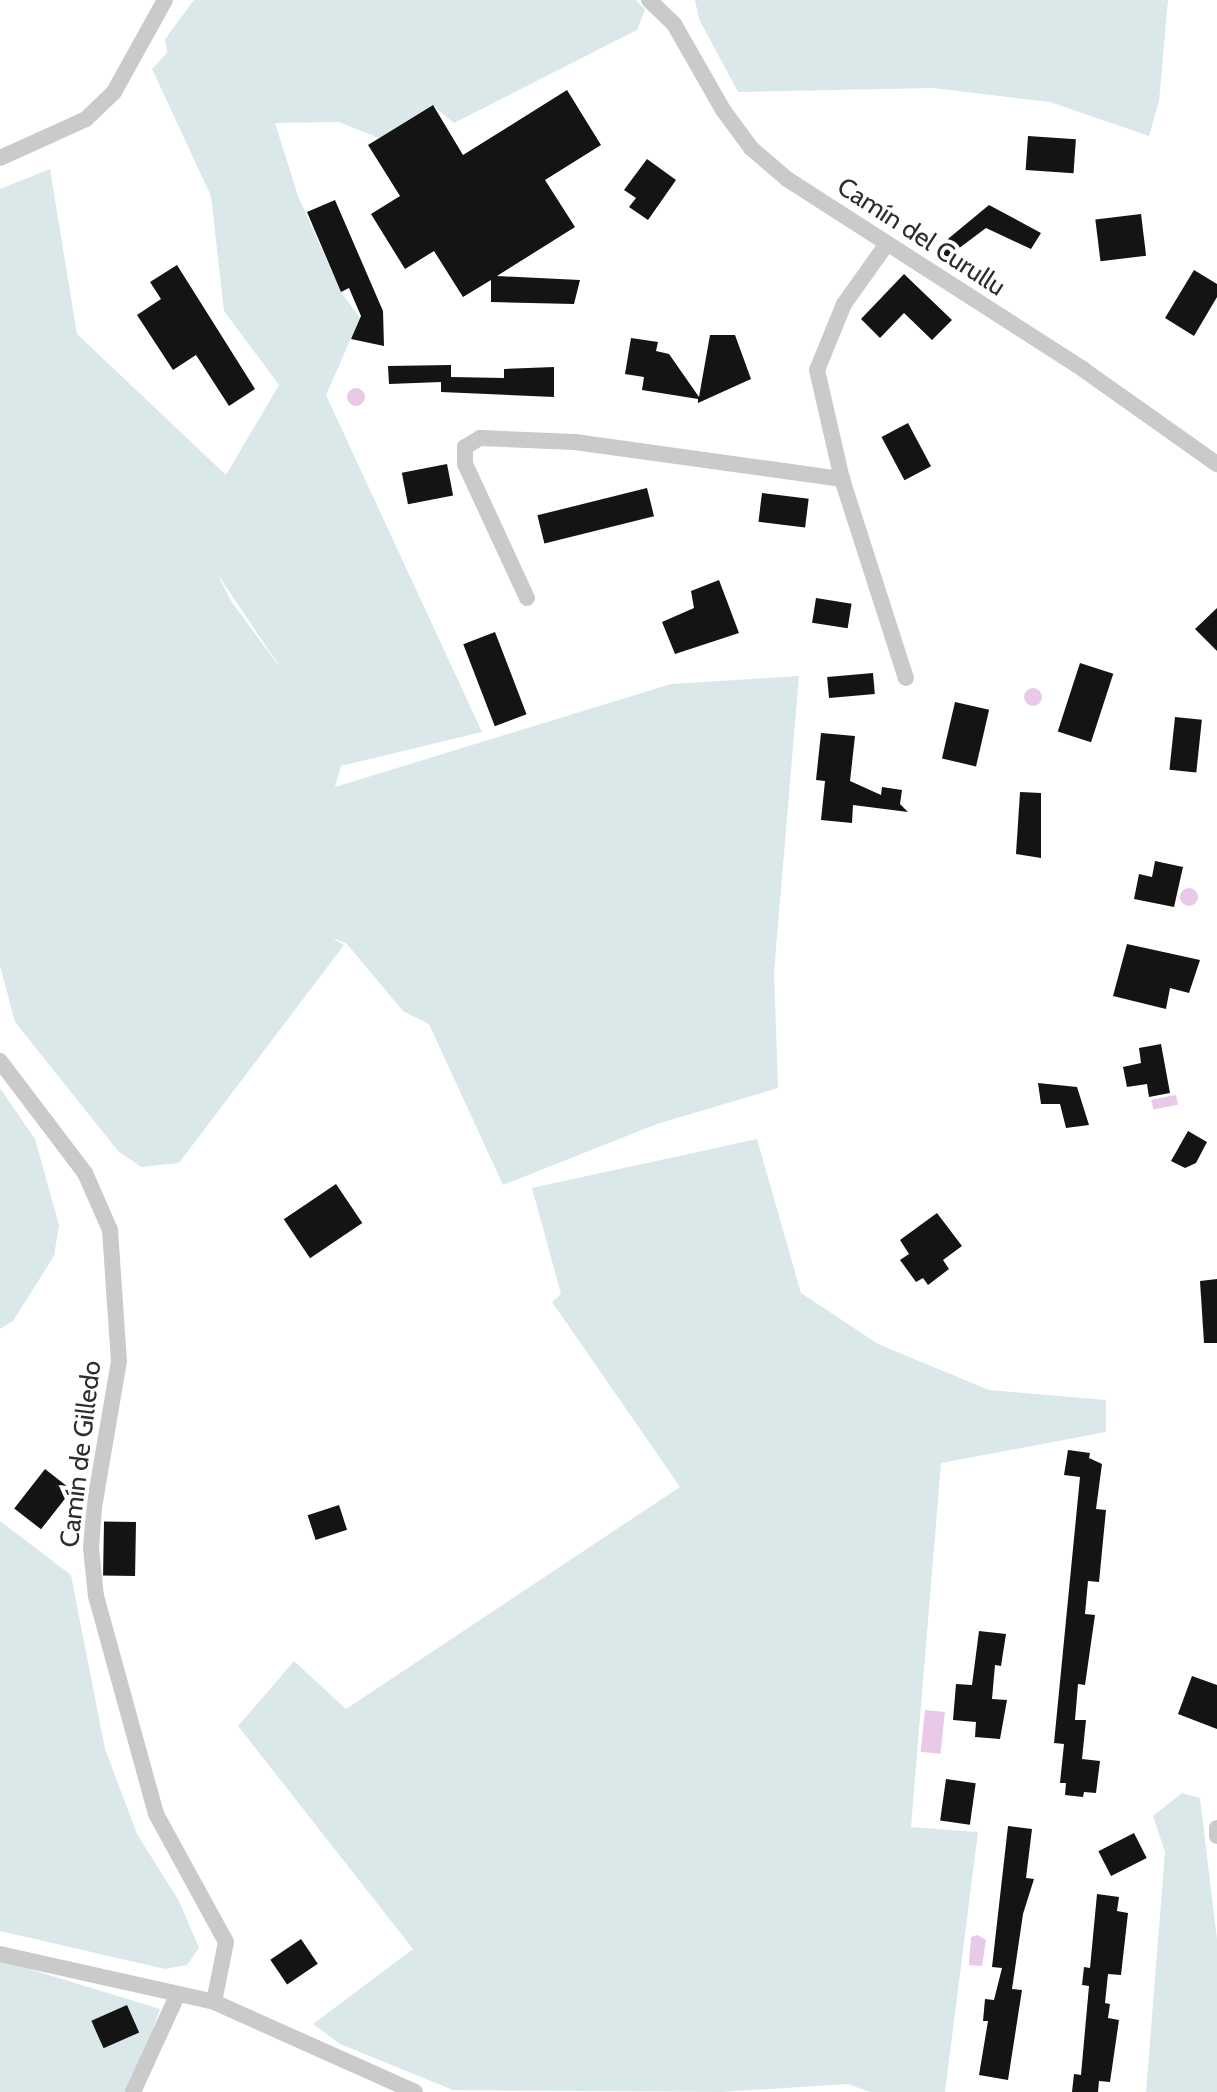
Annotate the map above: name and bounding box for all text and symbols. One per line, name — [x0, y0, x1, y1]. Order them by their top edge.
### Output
street label: Camín del Curullu — [831, 171, 1011, 303]
street label: Camín de Gilledo — [54, 1359, 108, 1549]

